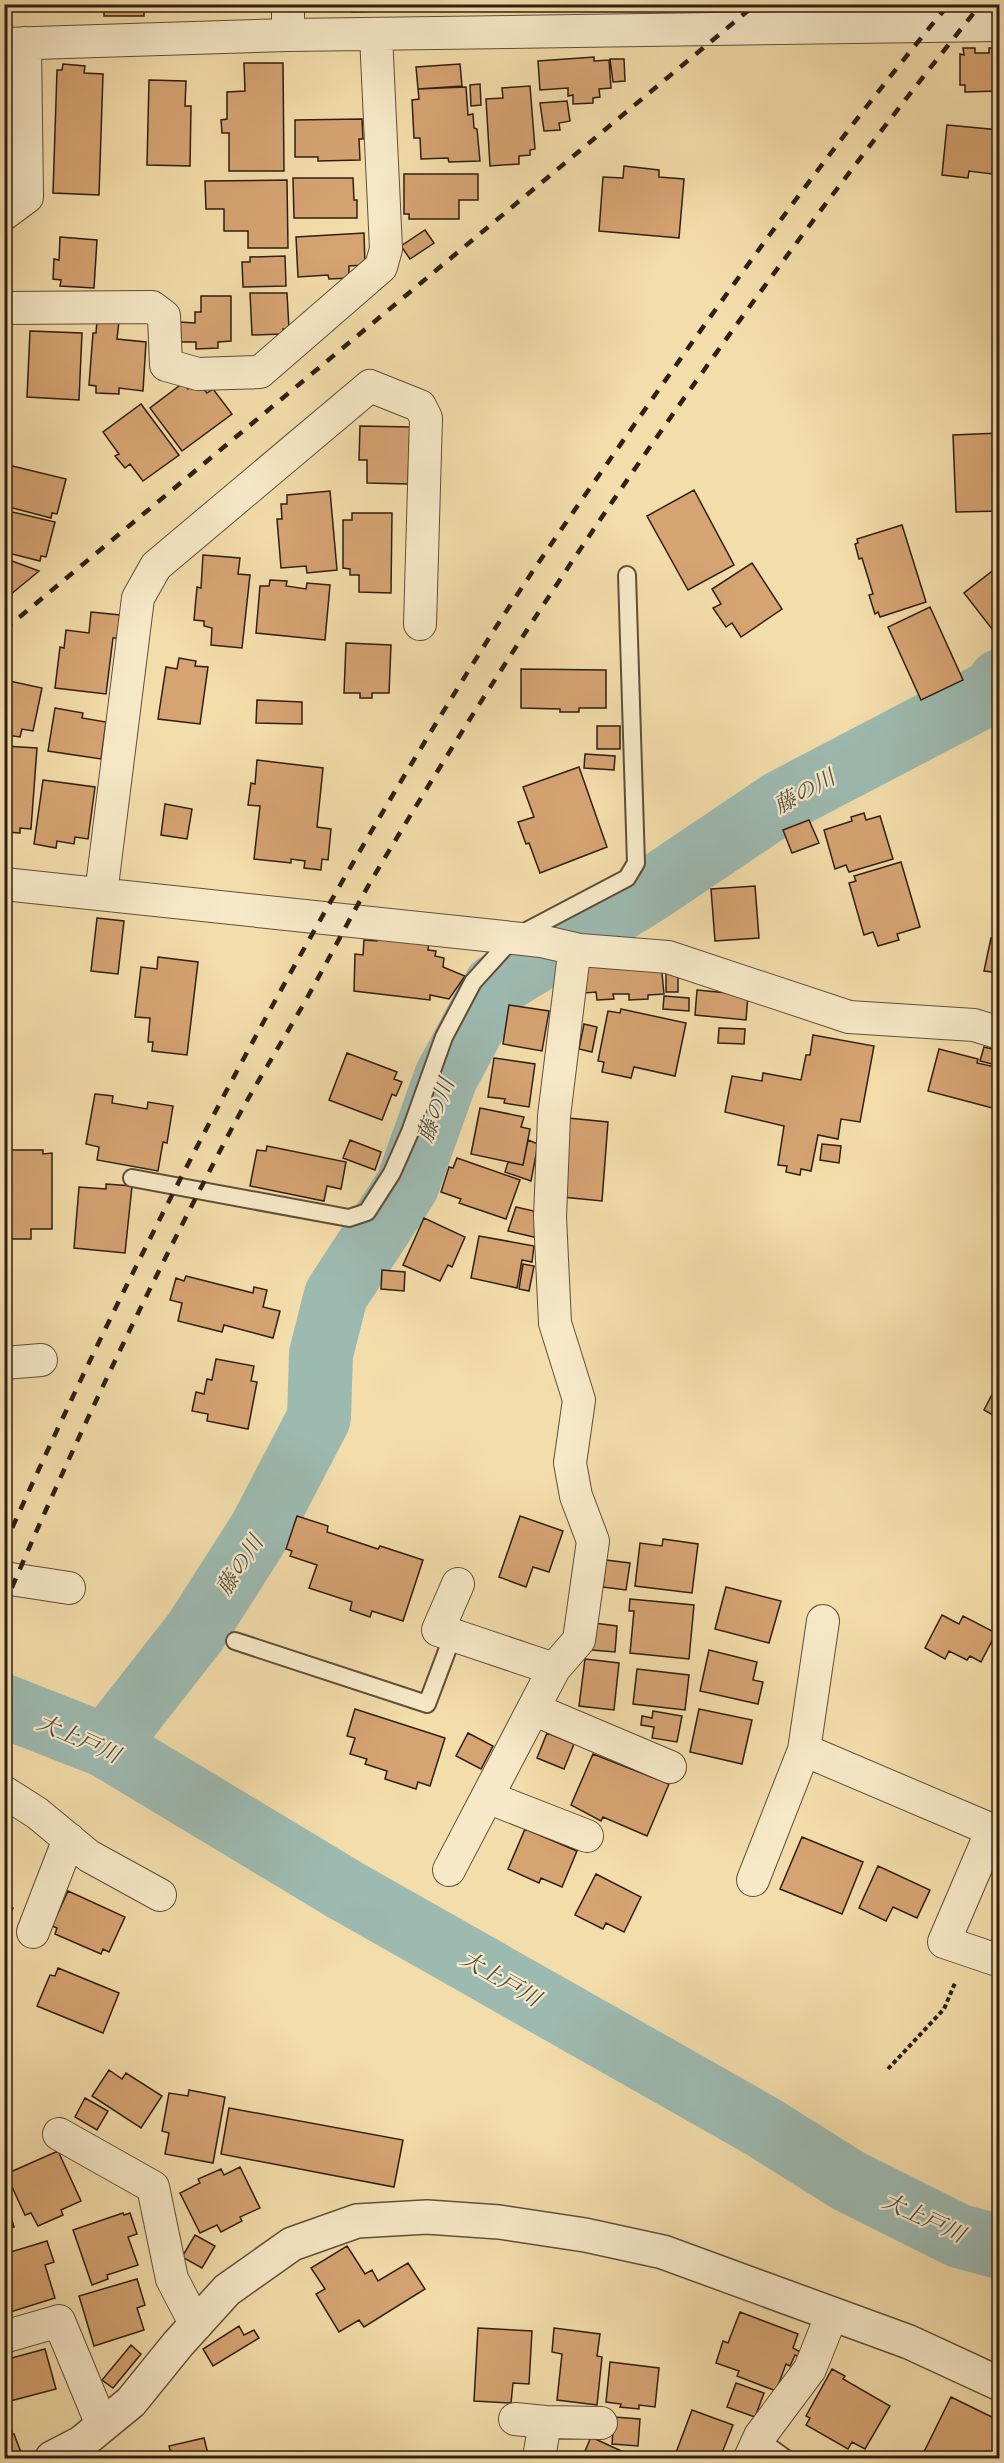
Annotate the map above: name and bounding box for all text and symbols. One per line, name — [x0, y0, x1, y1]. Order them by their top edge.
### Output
water label: 藤の川 — [767, 760, 842, 821]
water label: 藤の川 — [408, 1072, 462, 1147]
water label: 藤の川 — [208, 1527, 271, 1601]
water label: 大上戸川 — [32, 1705, 128, 1771]
water label: 大上戸川 — [455, 1942, 549, 2015]
water label: 大上戸川 — [877, 2184, 972, 2251]

